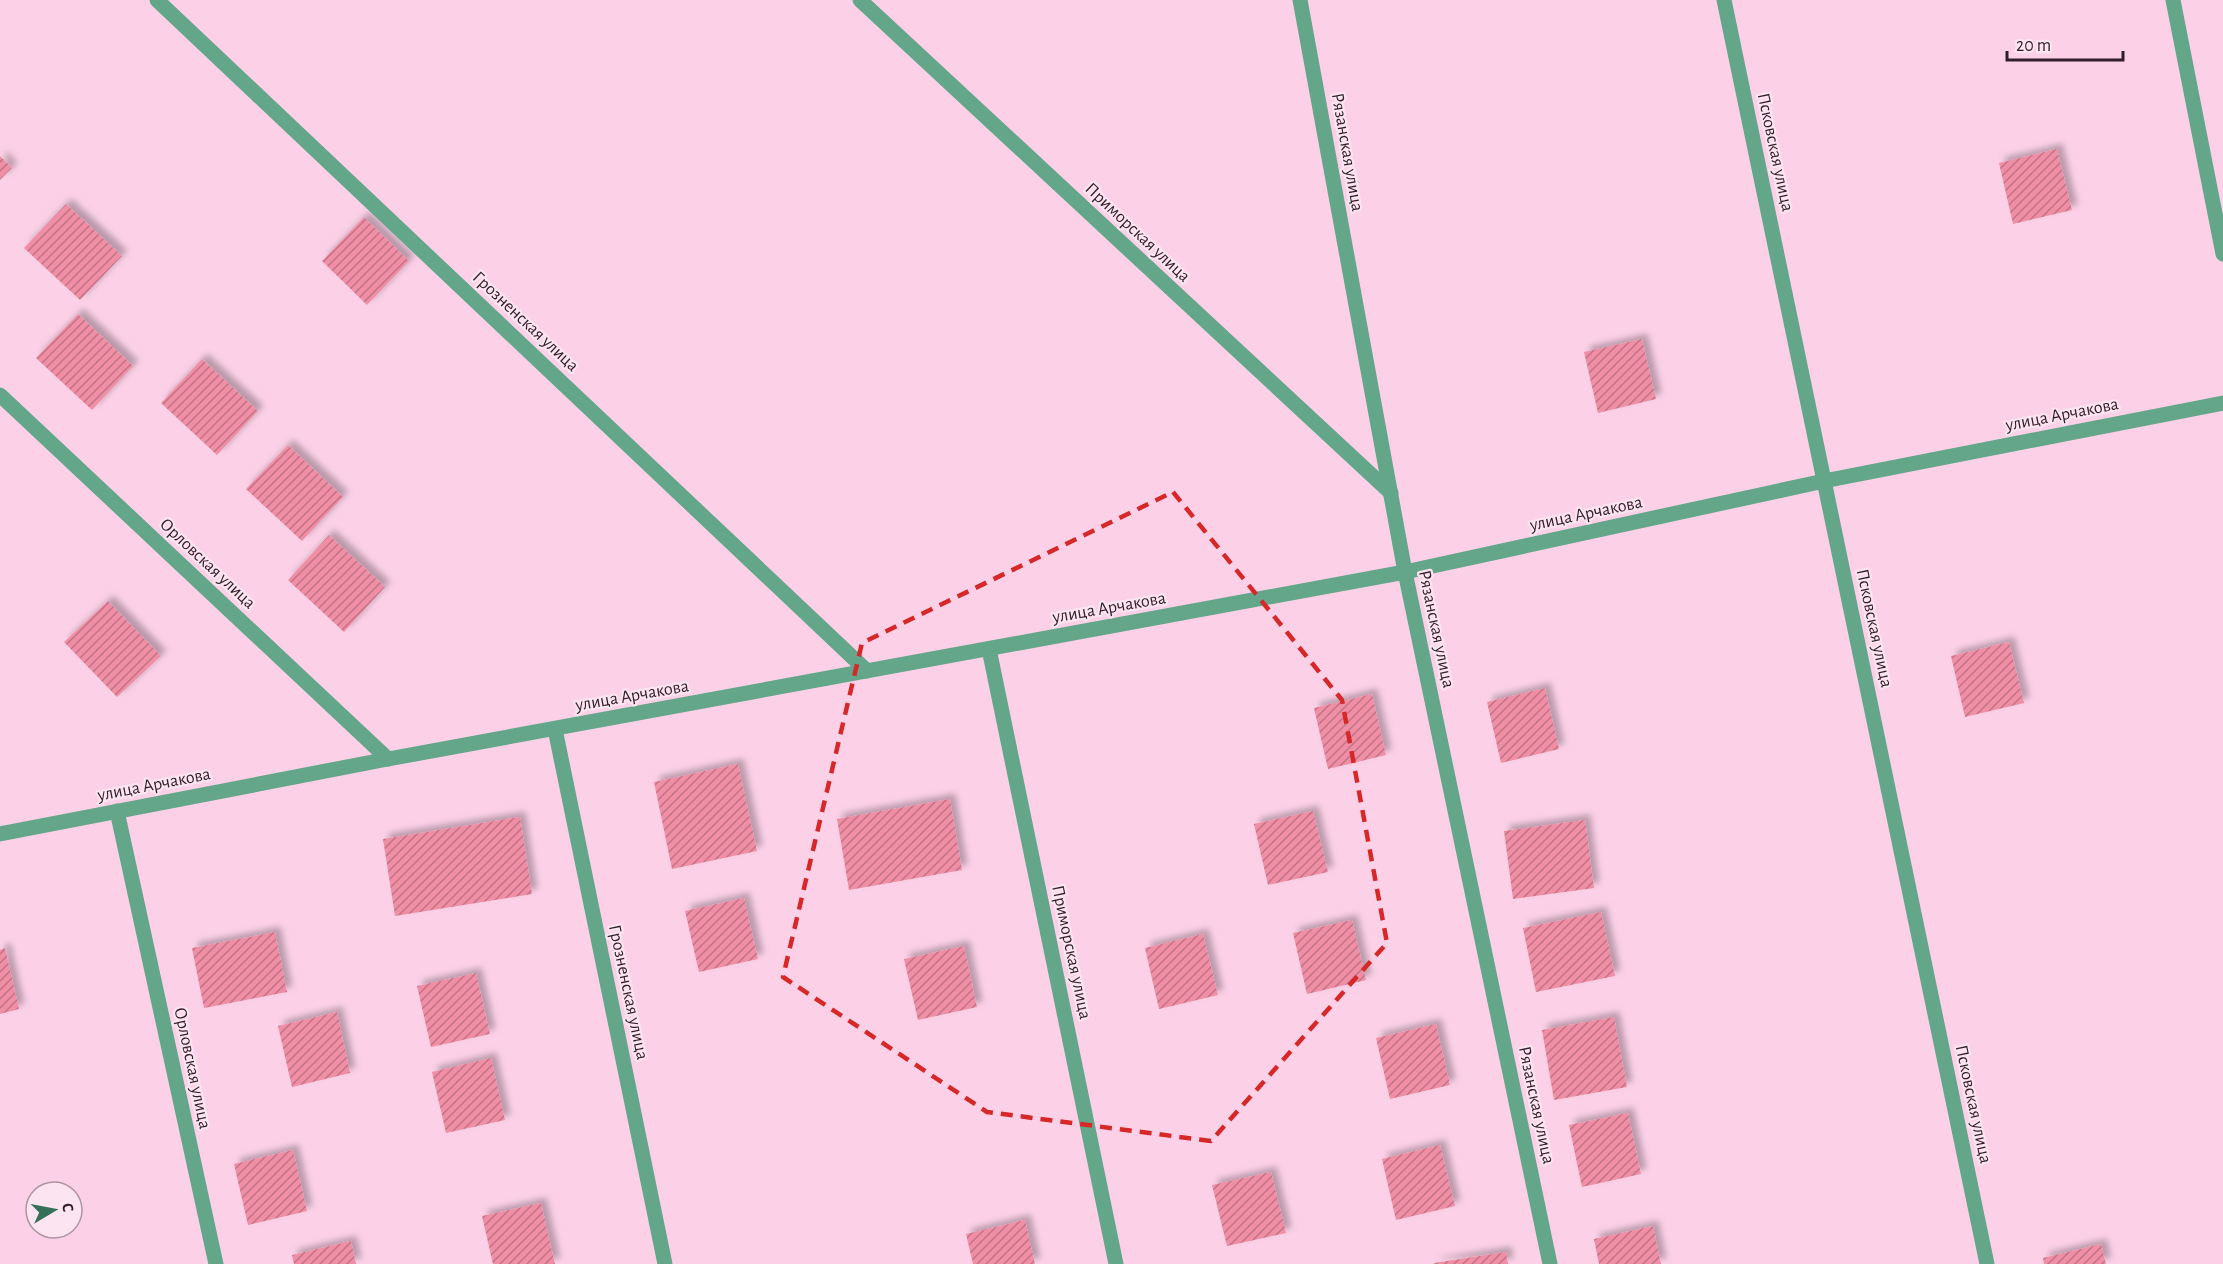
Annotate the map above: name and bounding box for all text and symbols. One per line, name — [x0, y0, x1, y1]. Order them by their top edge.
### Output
scale bar — [2007, 24, 2122, 62]
text: 20 m — [2016, 37, 2051, 55]
street label: Псковская улица — [1754, 91, 1796, 213]
street label: Рязанская улица — [1328, 92, 1366, 213]
street label: Приморская улица — [1081, 180, 1193, 286]
street label: Грозненская улица — [469, 268, 582, 375]
street label: улица Арчакова — [2003, 395, 2120, 435]
street label: улица Арчакова — [1527, 493, 1644, 535]
street label: Орловская улица — [156, 515, 259, 612]
street label: Псковская улица — [1853, 567, 1895, 689]
street label: Рязанская улица — [1415, 569, 1457, 690]
street label: улица Арчакова — [1050, 589, 1167, 627]
street label: улица Арчакова — [573, 677, 690, 715]
street label: улица Арчакова — [95, 765, 212, 805]
street label: Приморская улица — [1048, 884, 1094, 1021]
street label: Грозненская улица — [605, 923, 651, 1061]
street label: Орловская улица — [170, 1006, 214, 1131]
street label: Псковская улица — [1952, 1043, 1994, 1165]
street label: Рязанская улица — [1515, 1045, 1557, 1166]
north arrow — [24, 1180, 84, 1240]
text: С — [59, 1202, 76, 1213]

